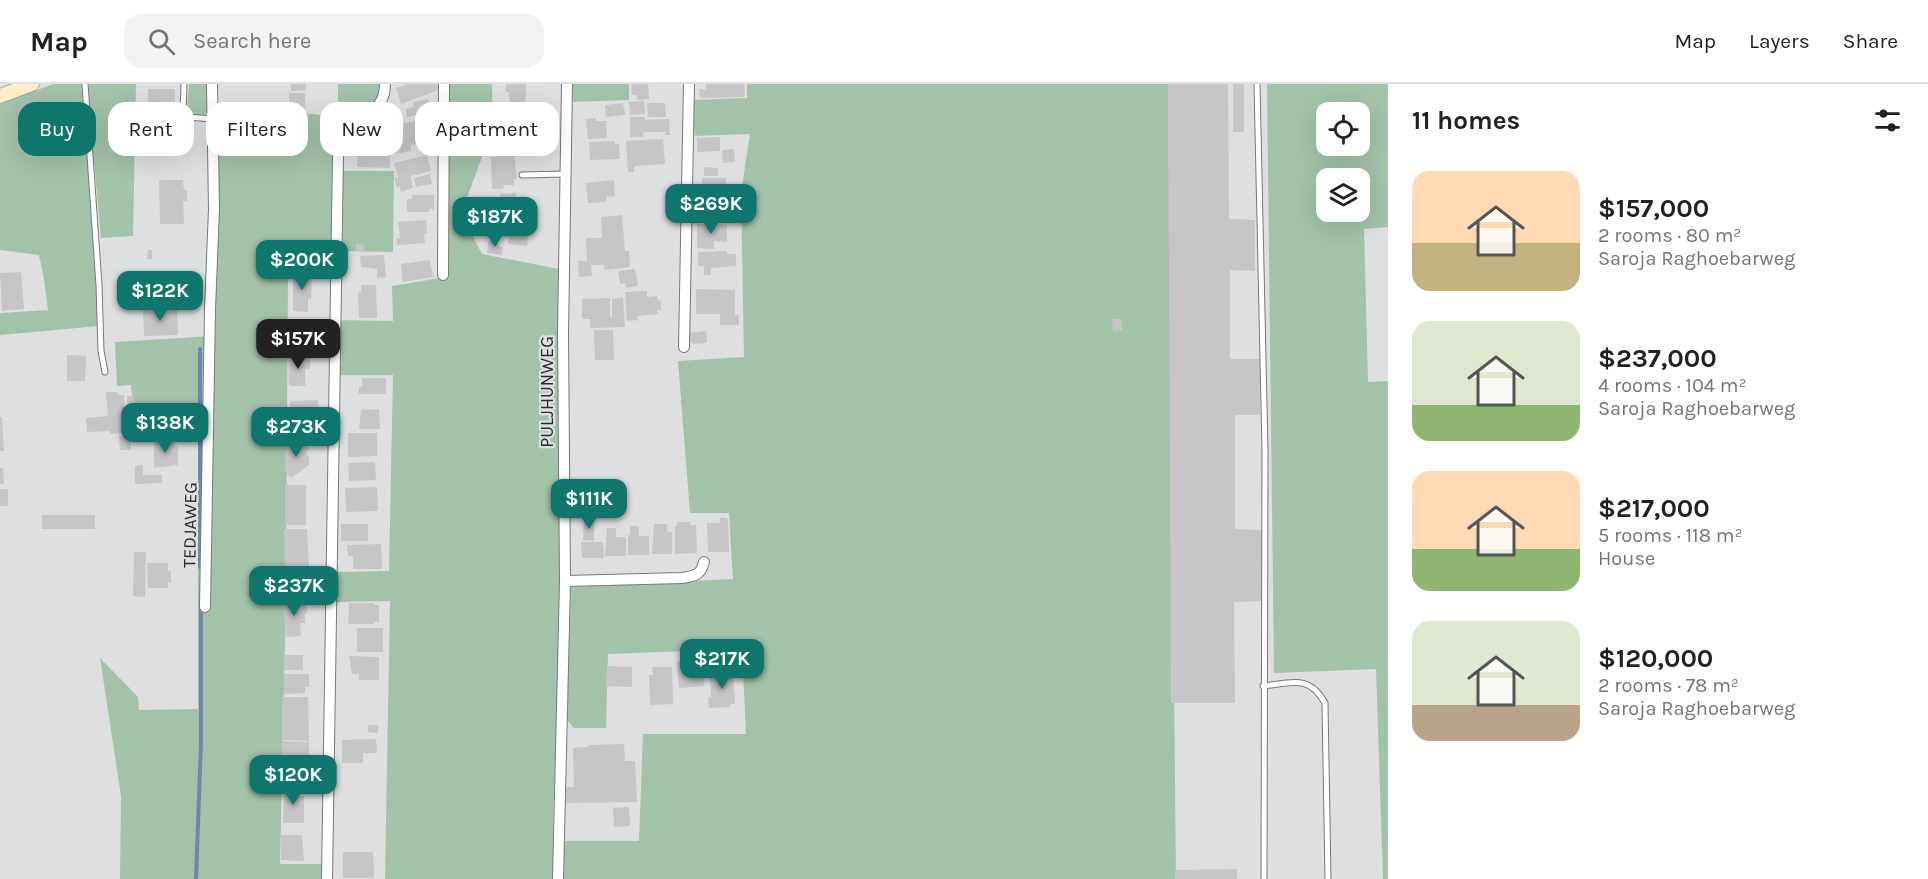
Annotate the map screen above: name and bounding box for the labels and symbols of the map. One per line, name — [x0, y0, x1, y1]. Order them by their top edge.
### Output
pin: $269K — [669, 184, 753, 235]
pin: $187K — [453, 197, 537, 248]
pin: $200K — [260, 240, 344, 291]
pin: $122K — [118, 271, 202, 322]
pin: $157K — [256, 319, 340, 370]
street label: PULJHUNWEG — [536, 336, 558, 448]
pin: $138K — [123, 403, 207, 454]
pin: $273K — [254, 407, 338, 458]
pin: $111K — [547, 479, 631, 530]
street label: TEDJAWEG — [178, 482, 202, 568]
pin: $237K — [252, 566, 336, 617]
pin: $217K — [680, 639, 764, 690]
pin: $120K — [251, 755, 335, 806]

